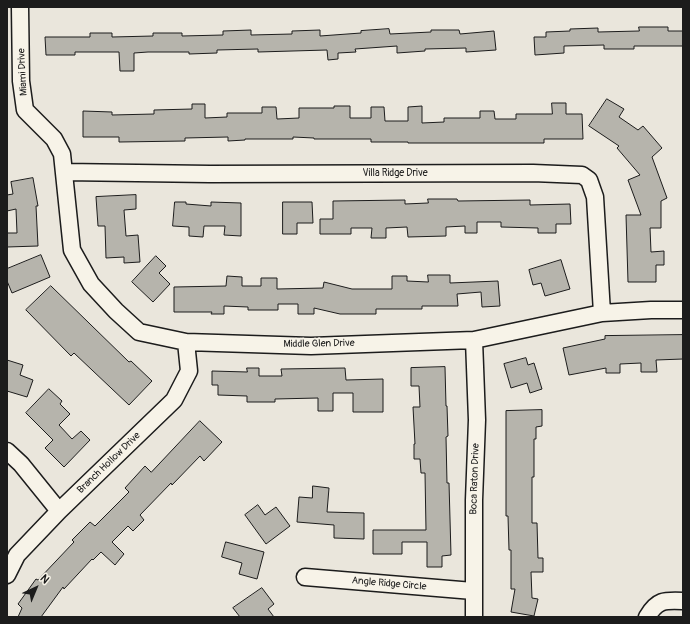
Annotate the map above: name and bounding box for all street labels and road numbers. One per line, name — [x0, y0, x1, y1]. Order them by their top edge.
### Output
street label: Miami Drive — [16, 48, 30, 96]
street label: Villa Ridge Drive — [362, 167, 428, 179]
street label: Middle Glen Drive — [283, 337, 355, 351]
street label: Branch Hollow Drive — [75, 430, 143, 496]
street label: Boca Raton Drive — [468, 443, 482, 515]
street label: Angle Ridge Circle — [351, 575, 427, 593]

